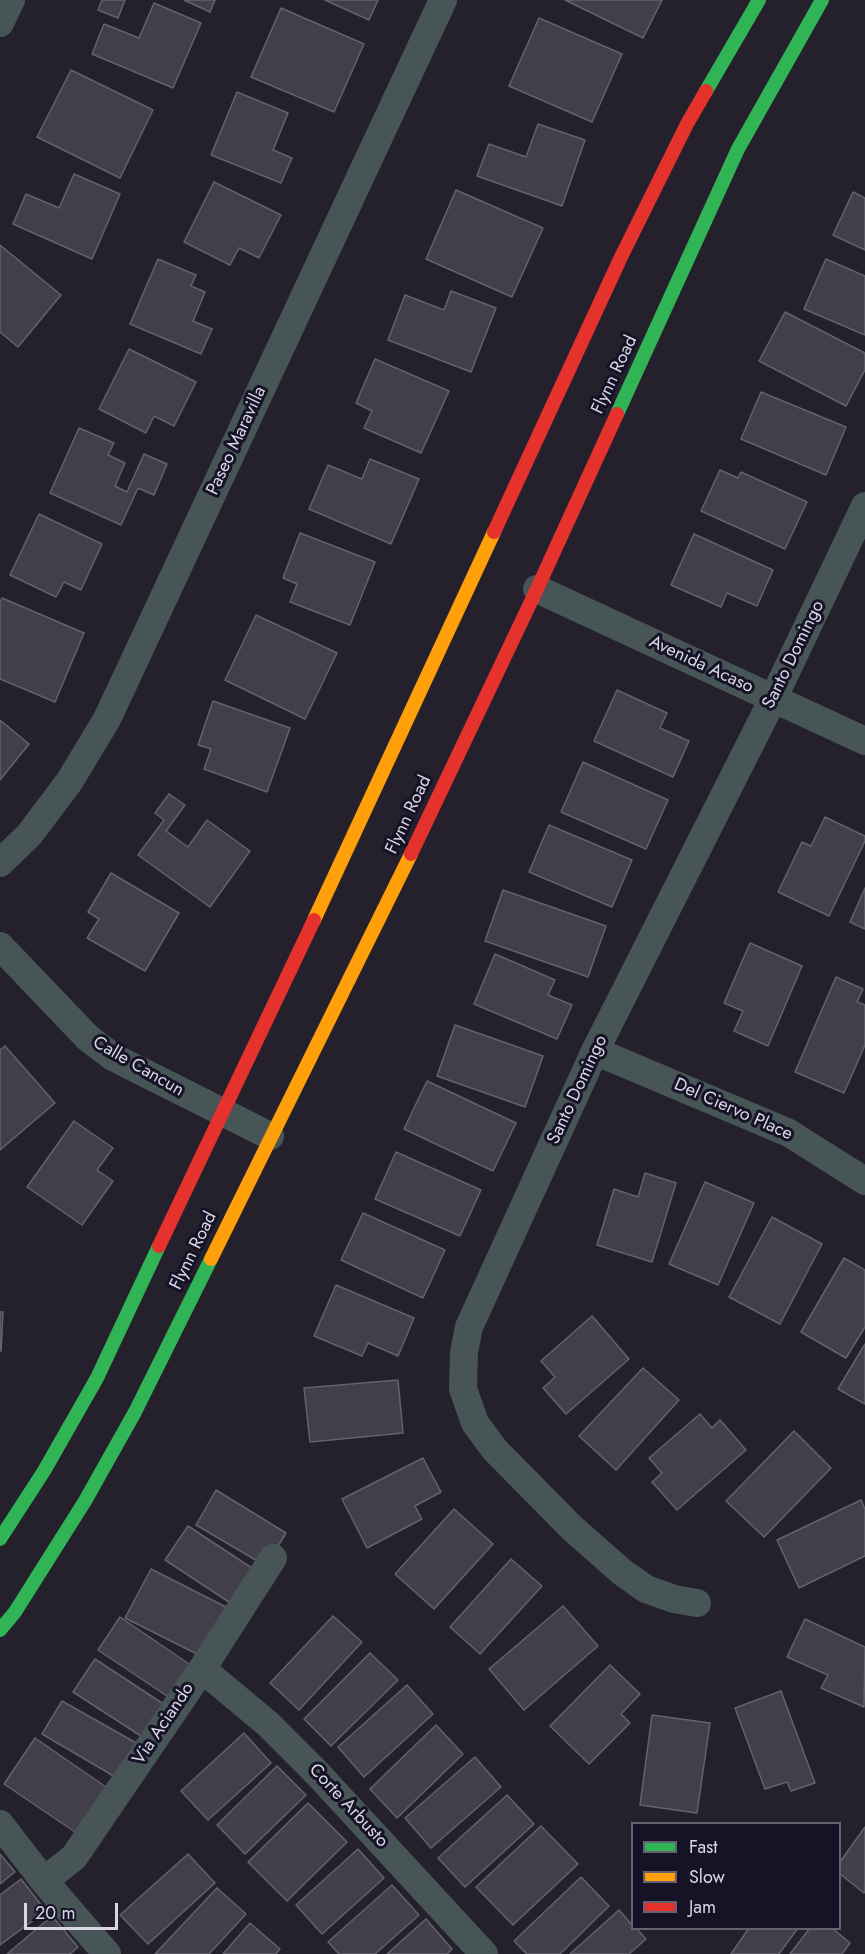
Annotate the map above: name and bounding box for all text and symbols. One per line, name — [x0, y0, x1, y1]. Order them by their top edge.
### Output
street label: Flynn Road — [587, 332, 643, 418]
street label: Paseo Maravilla — [202, 383, 272, 499]
street label: Santo Domingo — [758, 597, 830, 713]
street label: Avenida Acaso — [645, 631, 757, 699]
street label: Flynn Road — [381, 772, 437, 858]
street label: Calle Cancun — [88, 1032, 188, 1102]
street label: Santo Domingo — [543, 1032, 613, 1148]
street label: Del Ciervo Place — [670, 1074, 796, 1146]
street label: Flynn Road — [166, 1208, 222, 1294]
street label: Via Aciando — [129, 1679, 199, 1769]
street label: Corte Arbusto — [304, 1760, 392, 1852]
legend — [631, 1822, 841, 1930]
text: Fast — [689, 1834, 718, 1860]
text: Slow — [689, 1864, 725, 1890]
scale bar — [27, 1891, 122, 1929]
text: Jam — [689, 1894, 716, 1920]
text: 20 m — [35, 1900, 75, 1926]

